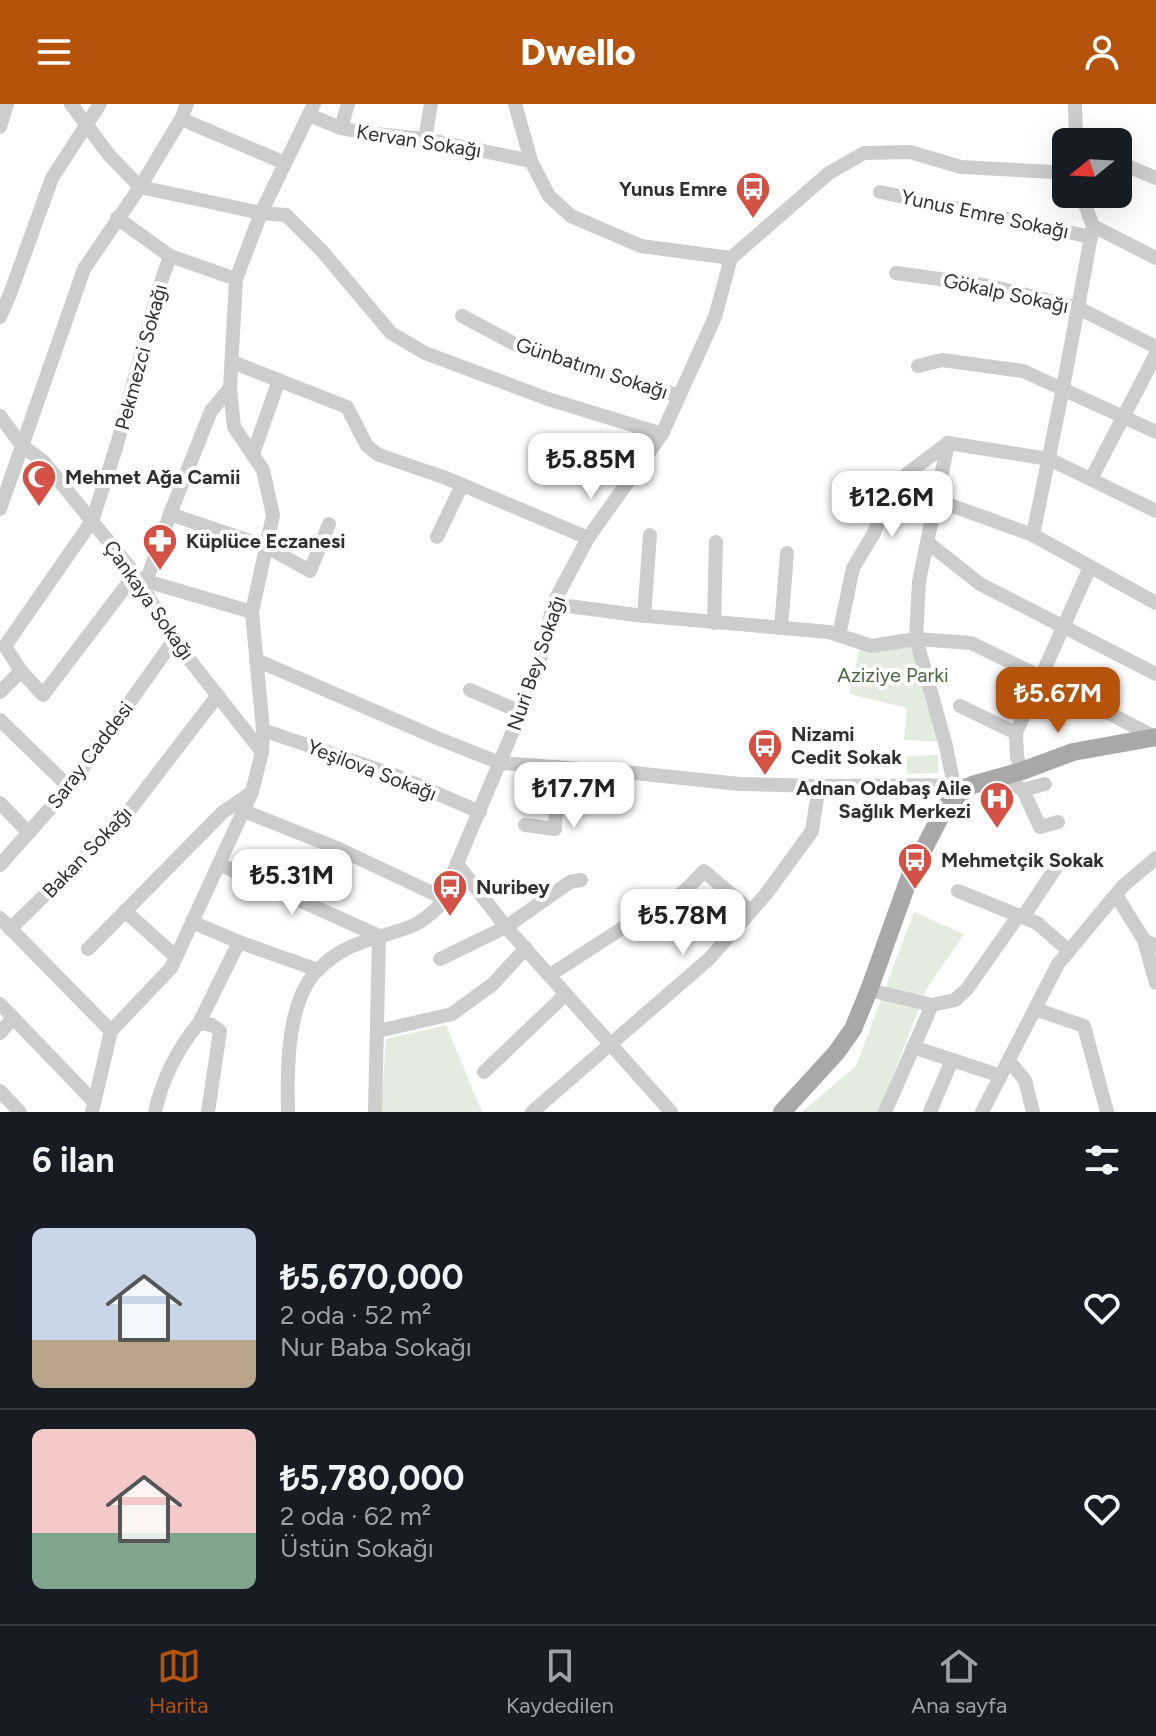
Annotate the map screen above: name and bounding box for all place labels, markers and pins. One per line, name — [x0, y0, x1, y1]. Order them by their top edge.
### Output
bus stop icon: Yunus Emre — [734, 170, 772, 220]
place label: Yunus Emre — [619, 177, 727, 201]
pin: ₺5.85M — [526, 433, 656, 501]
mosque icon: Mehmet Ağa Camii — [20, 458, 58, 508]
place label: Mehmet Ağa Camii — [65, 465, 241, 489]
pin: ₺12.6M — [827, 471, 957, 539]
pharmacy icon: Küplüce Eczanesi — [141, 522, 179, 572]
place label: Küplüce Eczanesi — [186, 529, 346, 553]
pin: ₺5.67M — [993, 667, 1123, 735]
place label: Nizami Cedit Sokak — [791, 722, 902, 769]
bus stop icon: Nizami Cedit Sokak — [746, 727, 784, 777]
pin: ₺17.7M — [509, 762, 639, 830]
place label: Adnan Odabaş Aile Sağlık Merkezi — [796, 776, 971, 823]
hospital icon: Adnan Odabaş Aile Sağlık Merkezi — [978, 780, 1016, 830]
bus stop icon: Mehmetçik Sokak — [896, 841, 934, 891]
place label: Mehmetçik Sokak — [941, 848, 1104, 872]
pin: ₺5.31M — [227, 849, 357, 917]
bus stop icon: Nuribey — [431, 868, 469, 918]
place label: Nuribey — [476, 875, 550, 899]
pin: ₺5.78M — [618, 889, 748, 957]

